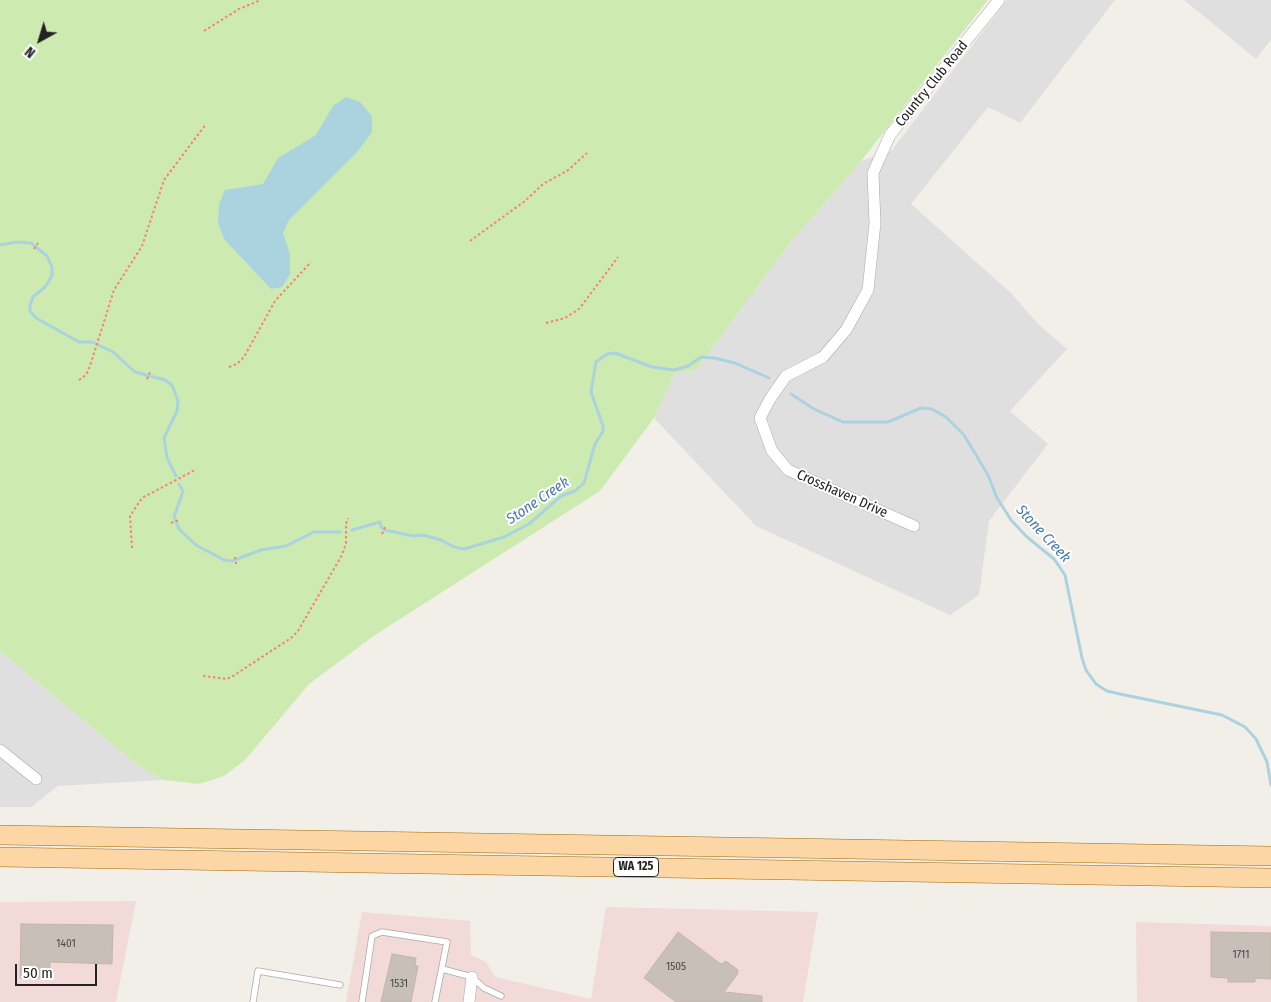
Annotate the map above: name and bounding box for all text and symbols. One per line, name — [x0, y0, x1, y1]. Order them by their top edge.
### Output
north arrow — [15, 15, 65, 65]
street label: Country Club Road — [892, 38, 972, 130]
text: N — [22, 43, 39, 61]
street label: Crosshaven Drive — [794, 466, 890, 522]
water label: Stone Creek — [503, 473, 573, 529]
water label: Stone Creek — [1012, 502, 1074, 566]
road number: WA 125 — [614, 858, 658, 876]
house number: 1401 — [56, 937, 76, 951]
house number: 1711 — [1232, 948, 1250, 962]
scale bar — [18, 954, 100, 986]
house number: 1505 — [666, 960, 686, 974]
text: 50 m — [23, 964, 53, 982]
house number: 1531 — [390, 977, 408, 991]

